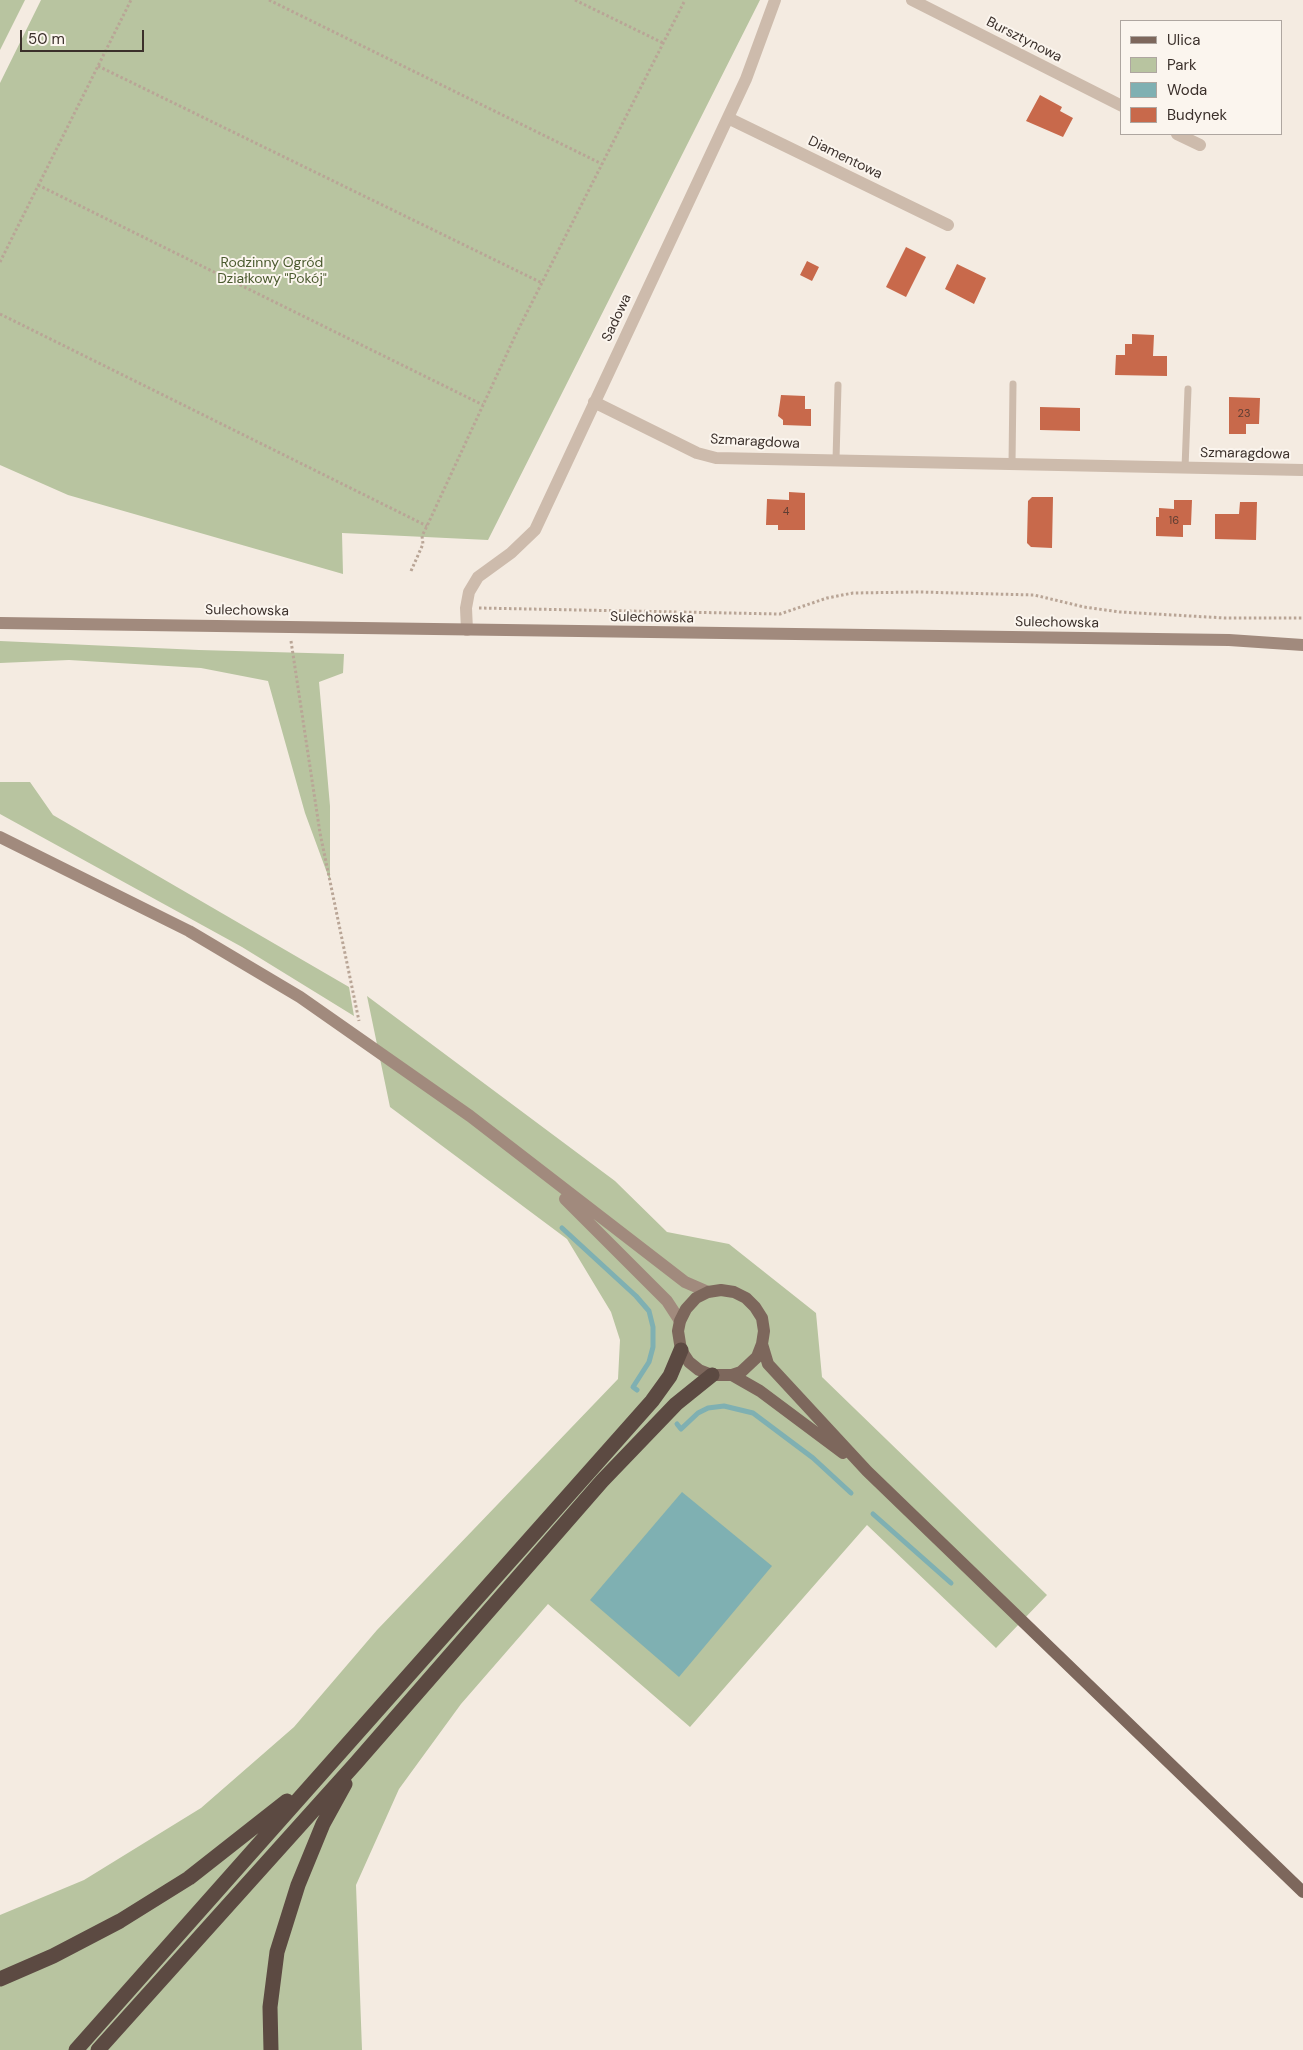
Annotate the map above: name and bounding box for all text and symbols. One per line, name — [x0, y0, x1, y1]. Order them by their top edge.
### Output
street label: Bursztynowa — [983, 14, 1065, 66]
scale bar — [22, 20, 146, 52]
legend — [1120, 20, 1283, 135]
text: 50 m — [28, 29, 65, 49]
text: Ulica — [1167, 30, 1201, 50]
text: Park — [1167, 55, 1197, 75]
text: Woda — [1167, 80, 1207, 100]
text: Budynek — [1167, 105, 1227, 125]
street label: Diamentowa — [805, 133, 885, 183]
park label: Rodzinny Ogród Działkowy "Pokój" — [217, 255, 327, 288]
street label: Sadowa — [599, 292, 635, 344]
house number: 23 — [1238, 407, 1250, 421]
street label: Szmaragdowa — [710, 431, 800, 453]
street label: Szmaragdowa — [1200, 445, 1290, 463]
house number: 4 — [783, 505, 789, 519]
house number: 16 — [1169, 514, 1179, 528]
street label: Sulechowska — [205, 602, 289, 620]
street label: Sulechowska — [610, 609, 694, 627]
street label: Sulechowska — [1015, 614, 1099, 632]

